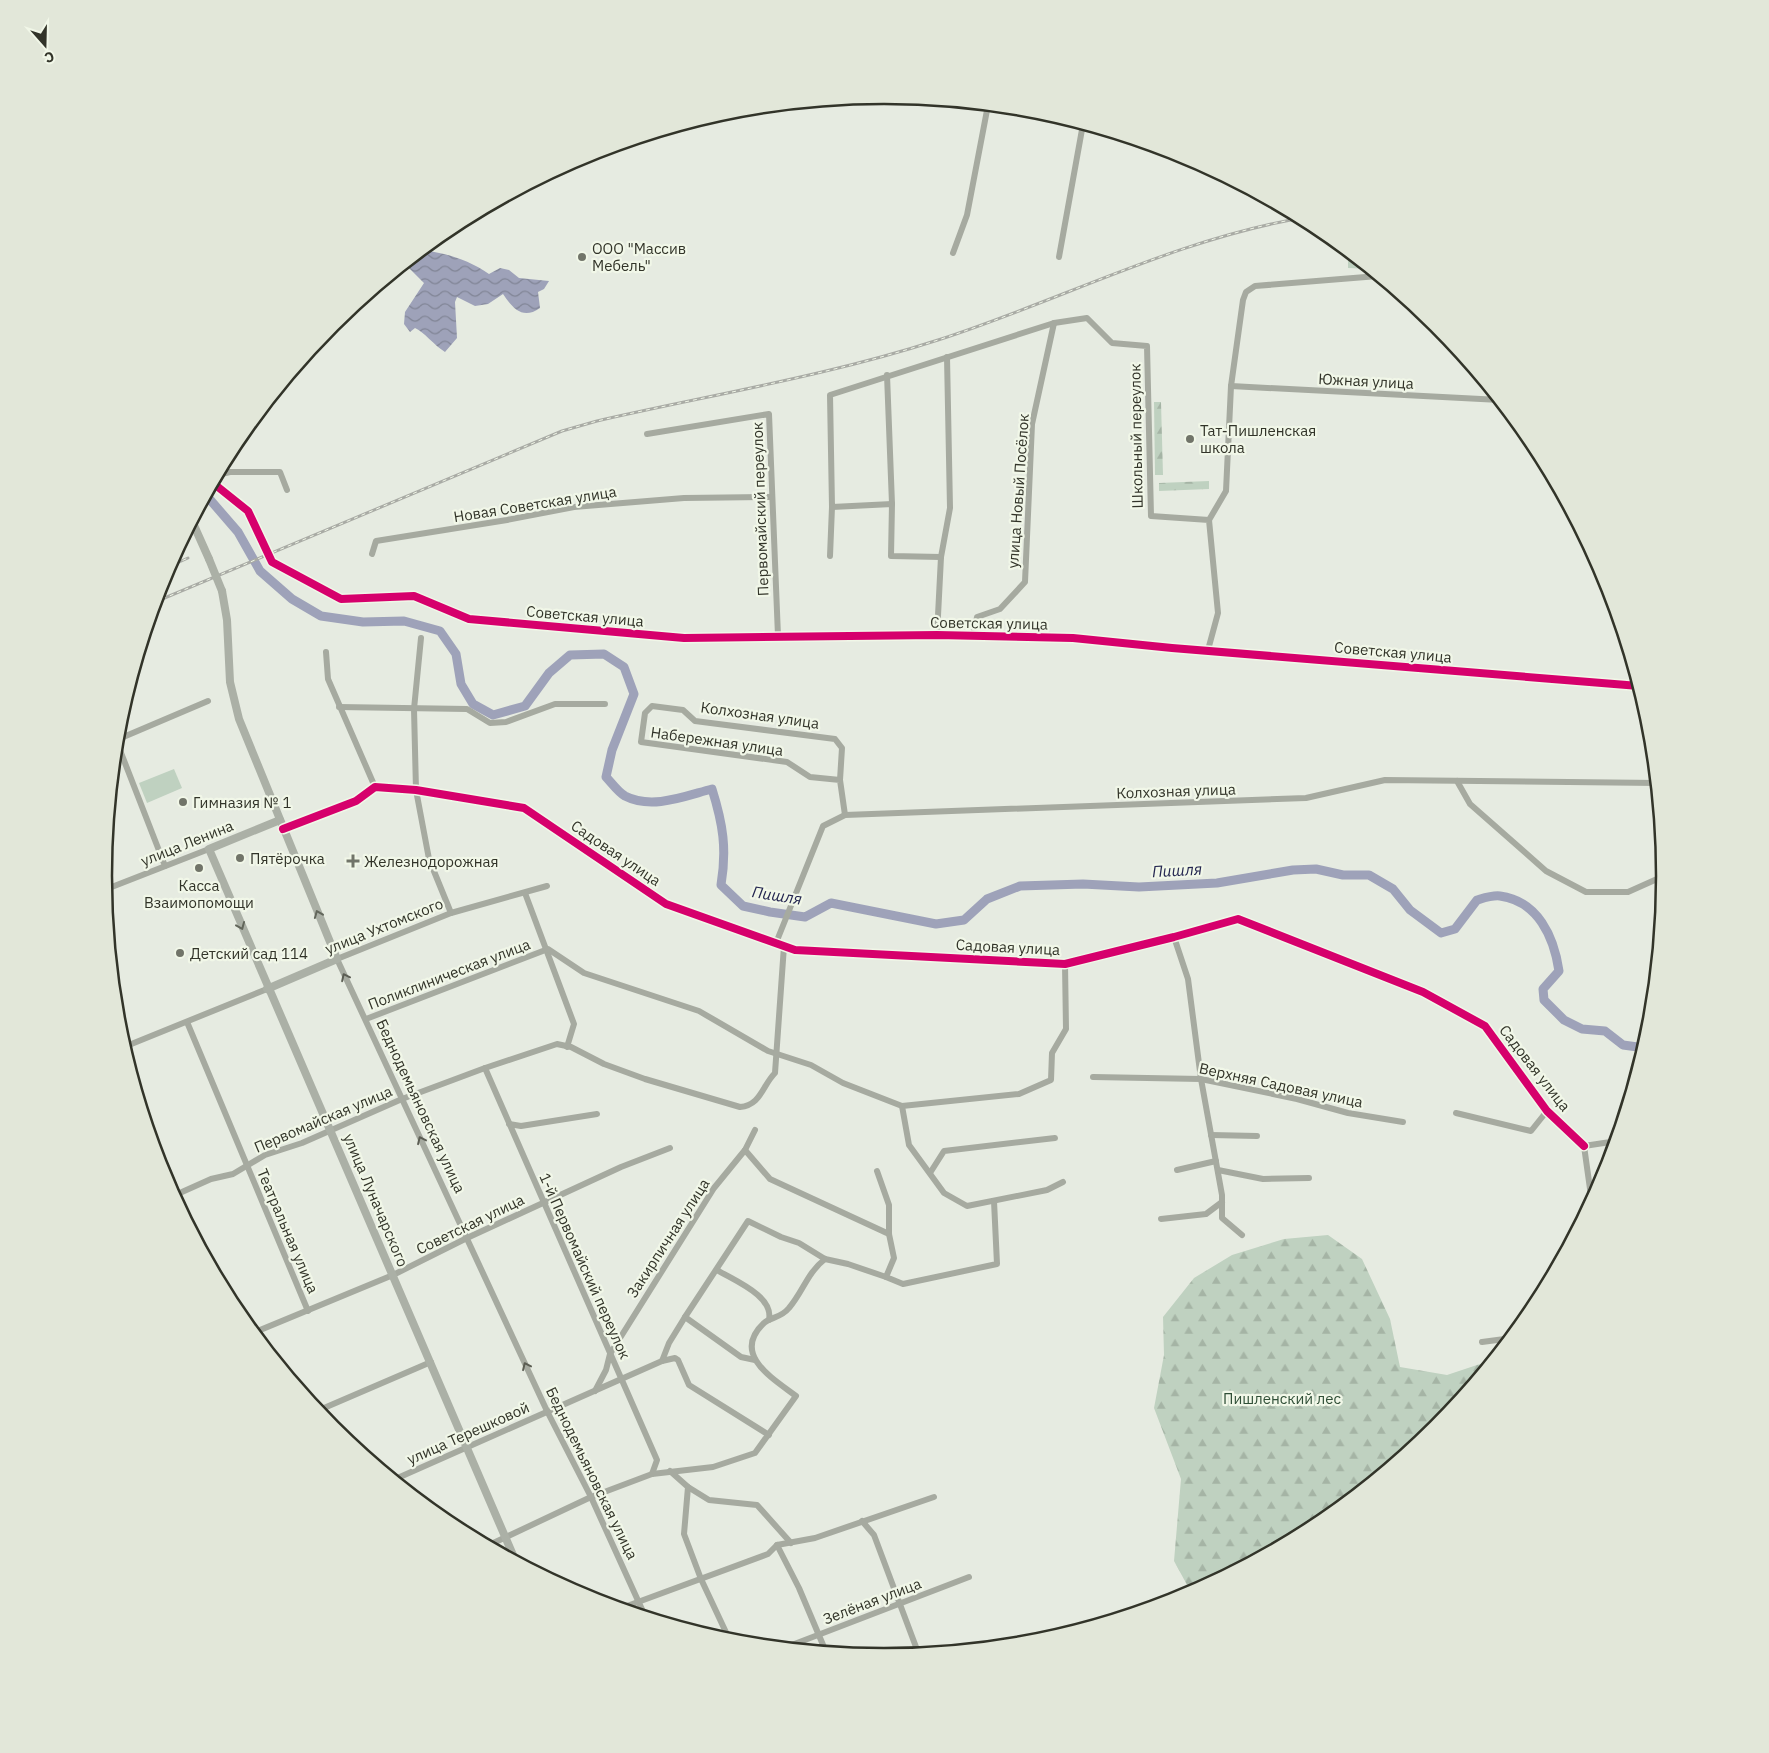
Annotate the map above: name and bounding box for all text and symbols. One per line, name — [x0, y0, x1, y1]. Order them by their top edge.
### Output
north arrow — [20, 20, 70, 70]
text: С — [42, 47, 57, 67]
place label: ООО "Массив Мебель" — [592, 239, 686, 275]
marker: ООО "Массив Мебель" — [576, 251, 588, 263]
street label: Школьный переулок — [1125, 363, 1147, 509]
street label: Южная улица — [1318, 369, 1414, 393]
street label: улица Новый Посёлок — [1003, 413, 1033, 569]
place label: Тат-Пишленская школа — [1200, 421, 1316, 457]
street label: Первомайский переулок — [747, 422, 773, 596]
marker: Тат-Пишленская школа — [1184, 433, 1196, 445]
street label: Новая Советская улица — [452, 482, 618, 526]
street label: Советская улица — [526, 601, 644, 631]
street label: Советская улица — [930, 612, 1048, 634]
street label: Советская улица — [1334, 637, 1452, 667]
street label: Колхозная улица — [699, 697, 821, 733]
street label: Набережная улица — [650, 722, 784, 760]
street label: Колхозная улица — [1116, 779, 1236, 803]
place label: Гимназия № 1 — [193, 793, 292, 812]
marker: Гимназия № 1 — [177, 796, 189, 808]
street label: улица Ленина — [138, 816, 236, 870]
street label: Садовая улица — [567, 816, 665, 890]
place label: Пятёрочка — [250, 849, 325, 868]
marker: Пятёрочка — [234, 852, 246, 864]
place label: Железнодорожная — [364, 852, 499, 871]
marker: Железнодорожная — [346, 854, 360, 868]
water label: Пишля — [1151, 859, 1203, 881]
marker: Касса Взаимопомощи — [193, 862, 205, 874]
place label: Касса Взаимопомощи — [144, 876, 254, 912]
water label: Пишля — [751, 881, 803, 909]
street label: улица Ухтомского — [322, 894, 446, 958]
one-way arrow — [314, 910, 324, 919]
one-way arrow — [235, 921, 246, 930]
street label: Поликлиническая улица — [365, 934, 533, 1014]
street label: Садовая улица — [955, 935, 1061, 959]
place label: Детский сад 114 — [190, 944, 308, 963]
marker: Детский сад 114 — [174, 947, 186, 959]
one-way arrow — [341, 973, 351, 982]
street label: Беднодемьяновская улица — [372, 1016, 470, 1196]
street label: Садовая улица — [1495, 1021, 1575, 1115]
street label: Верхняя Садовая улица — [1197, 1058, 1365, 1112]
street label: Первомайская улица — [251, 1081, 395, 1157]
street label: улица Луначарского — [339, 1131, 413, 1269]
one-way arrow — [417, 1136, 427, 1145]
street label: Театральная улица — [253, 1166, 323, 1296]
street label: 1-й Первомайский переулок — [535, 1170, 635, 1362]
street label: Закирпичная улица — [622, 1175, 714, 1301]
street label: Советская улица — [413, 1190, 527, 1258]
one-way arrow — [523, 1363, 533, 1372]
street label: Беднодемьяновская улица — [542, 1384, 642, 1562]
park label: Пишленский лес — [1223, 1389, 1341, 1408]
street label: улица Терешковой — [404, 1398, 532, 1468]
street label: Зелёная улица — [820, 1574, 924, 1628]

